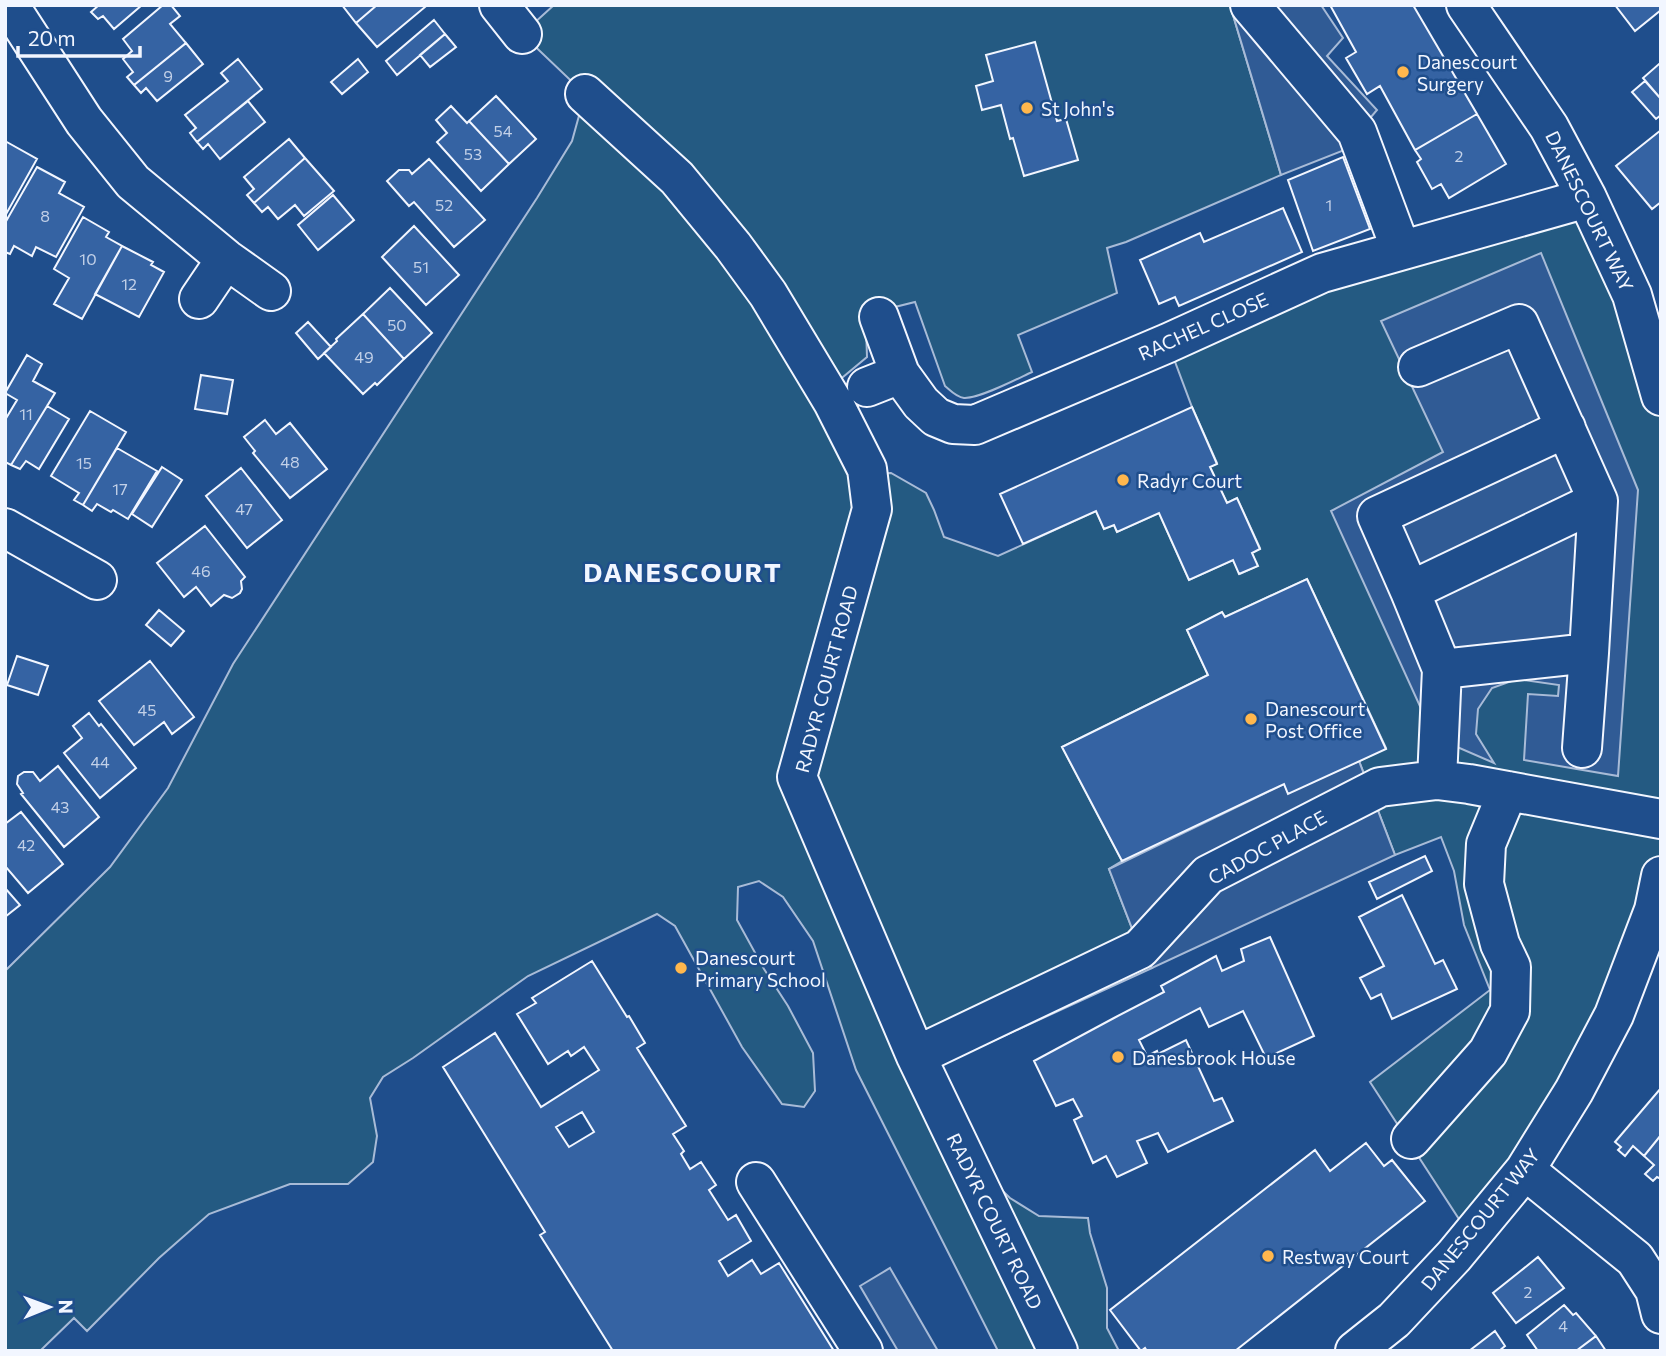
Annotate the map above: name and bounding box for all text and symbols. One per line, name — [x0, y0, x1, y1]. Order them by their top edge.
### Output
scale bar — [18, 14, 140, 58]
text: 20 m — [28, 25, 76, 50]
place label: Danescourt Surgery — [1417, 50, 1517, 95]
marker: Danescourt Surgery — [1395, 64, 1411, 80]
house number: 9 — [163, 66, 173, 85]
place label: St John's — [1041, 97, 1115, 120]
marker: St John's — [1019, 100, 1035, 116]
house number: 54 — [494, 121, 513, 140]
street label: DANESCOURT WAY — [1541, 127, 1639, 295]
house number: 53 — [464, 144, 482, 163]
house number: 2 — [1455, 146, 1464, 165]
house number: 52 — [435, 195, 453, 214]
house number: 1 — [1326, 195, 1332, 214]
house number: 8 — [40, 206, 50, 225]
house number: 10 — [79, 249, 97, 268]
house number: 51 — [413, 257, 429, 276]
house number: 12 — [121, 274, 137, 293]
street label: RACHEL CLOSE — [1134, 287, 1272, 365]
house number: 50 — [387, 315, 407, 334]
house number: 49 — [354, 347, 374, 366]
house number: 11 — [19, 404, 33, 423]
house number: 48 — [280, 452, 300, 471]
house number: 15 — [76, 453, 92, 472]
place label: Radyr Court — [1137, 469, 1242, 492]
marker: Radyr Court — [1115, 472, 1131, 488]
house number: 17 — [112, 479, 128, 498]
house number: 47 — [235, 499, 253, 518]
district label: DANESCOURT — [583, 556, 783, 587]
house number: 46 — [191, 561, 211, 580]
street label: RADYR COURT ROAD — [790, 583, 862, 775]
place label: Danescourt Post Office — [1265, 697, 1365, 742]
house number: 45 — [138, 700, 156, 719]
marker: Danescourt Post Office — [1243, 711, 1259, 727]
house number: 44 — [90, 752, 110, 771]
house number: 43 — [51, 797, 69, 816]
street label: CADOC PLACE — [1204, 805, 1330, 889]
house number: 42 — [17, 835, 35, 854]
place label: Danescourt Primary School — [695, 946, 826, 991]
marker: Danescourt Primary School — [673, 960, 689, 976]
place label: Danesbrook House — [1132, 1046, 1296, 1069]
marker: Danesbrook House — [1110, 1049, 1126, 1065]
street label: RADYR COURT ROAD — [942, 1129, 1048, 1313]
street label: DANESCOURT WAY — [1416, 1143, 1544, 1295]
place label: Restway Court — [1282, 1245, 1409, 1268]
marker: Restway Court — [1260, 1248, 1276, 1264]
north arrow — [14, 1272, 84, 1342]
house number: 2 — [1524, 1282, 1533, 1301]
text: N — [55, 1299, 78, 1314]
house number: 4 — [1558, 1316, 1568, 1335]

